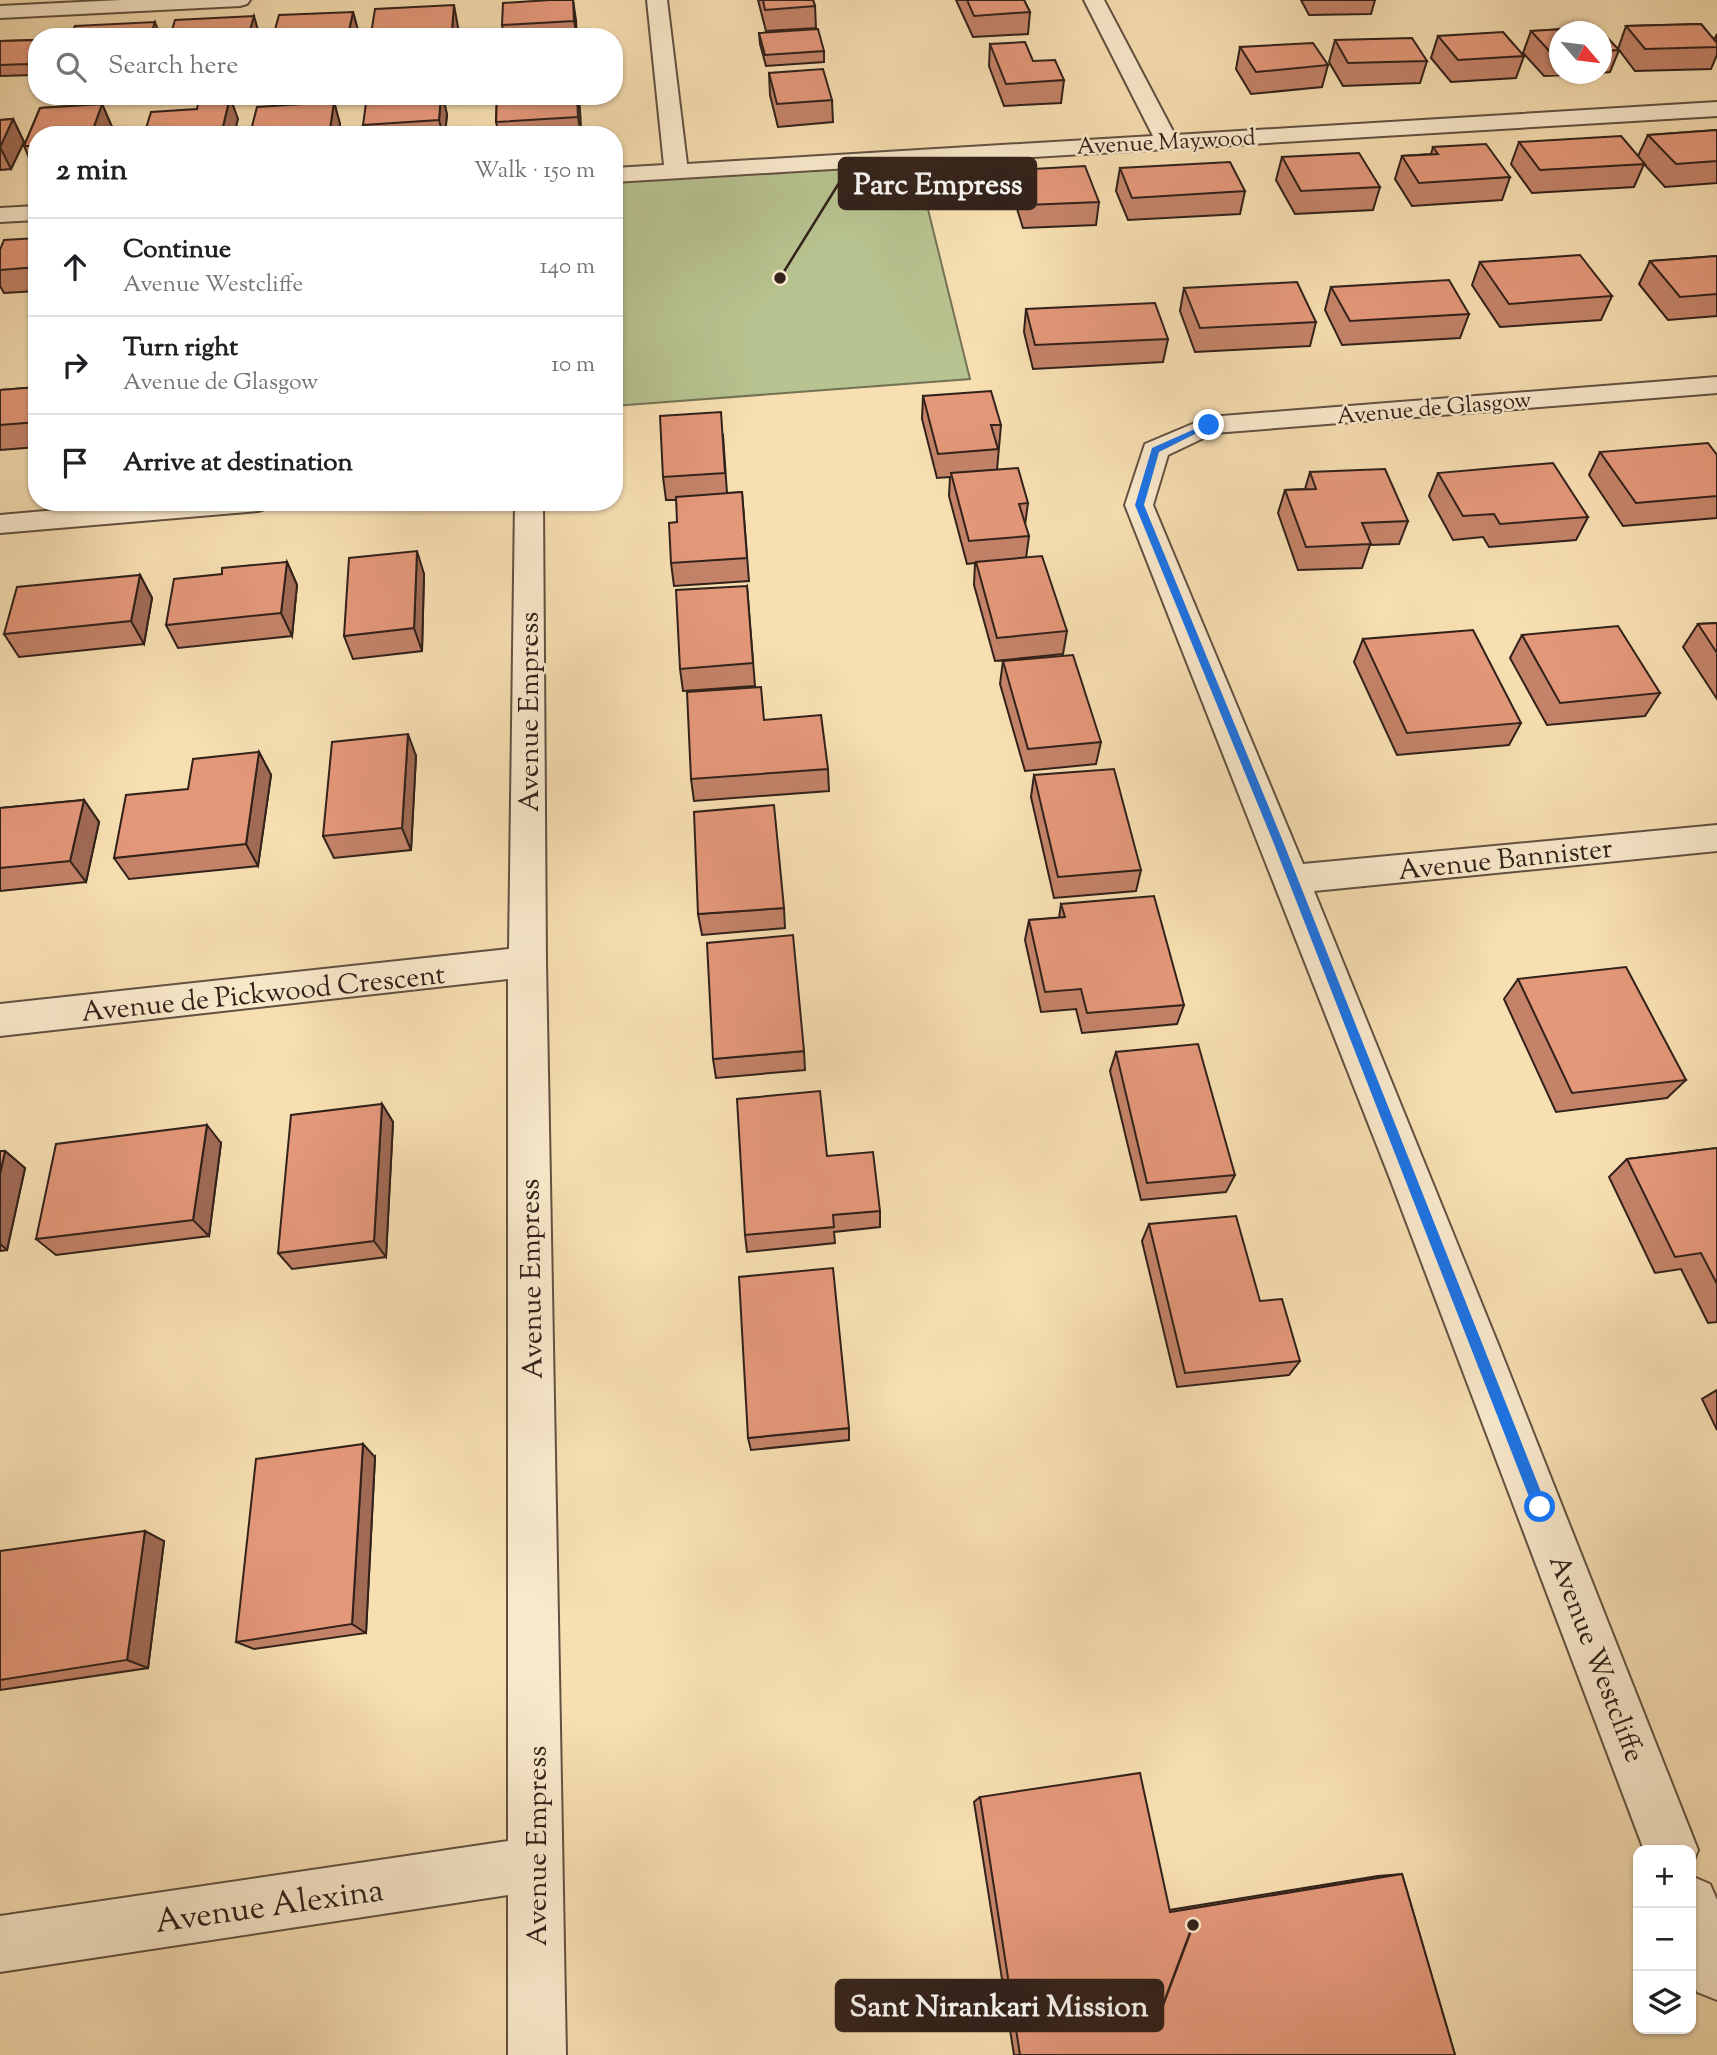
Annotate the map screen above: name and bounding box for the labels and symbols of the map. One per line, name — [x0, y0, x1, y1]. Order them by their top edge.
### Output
north arrow — [1549, 21, 1612, 84]
street label: Avenue Maywood — [1076, 122, 1257, 165]
callout: Parc Empress — [839, 158, 1036, 209]
text: Parc Empress — [853, 165, 1023, 208]
street label: Avenue de Glasgow — [1336, 385, 1533, 434]
route end — [1193, 409, 1224, 440]
street label: Avenue Empress — [511, 612, 551, 812]
street label: Avenue Bannister — [1396, 830, 1615, 892]
street label: Avenue de Pickwood Crescent — [80, 956, 447, 1034]
street label: Avenue Empress — [511, 1178, 555, 1379]
route start — [1524, 1491, 1555, 1522]
street label: Avenue Westcliffe — [1537, 1550, 1653, 1769]
street label: Avenue Empress — [519, 1746, 559, 1946]
street label: Avenue Alexina — [152, 1868, 387, 1948]
callout: Sant Nirankari Mission — [836, 1980, 1163, 2031]
text: Sant Nirankari Mission — [850, 1987, 1149, 2030]

